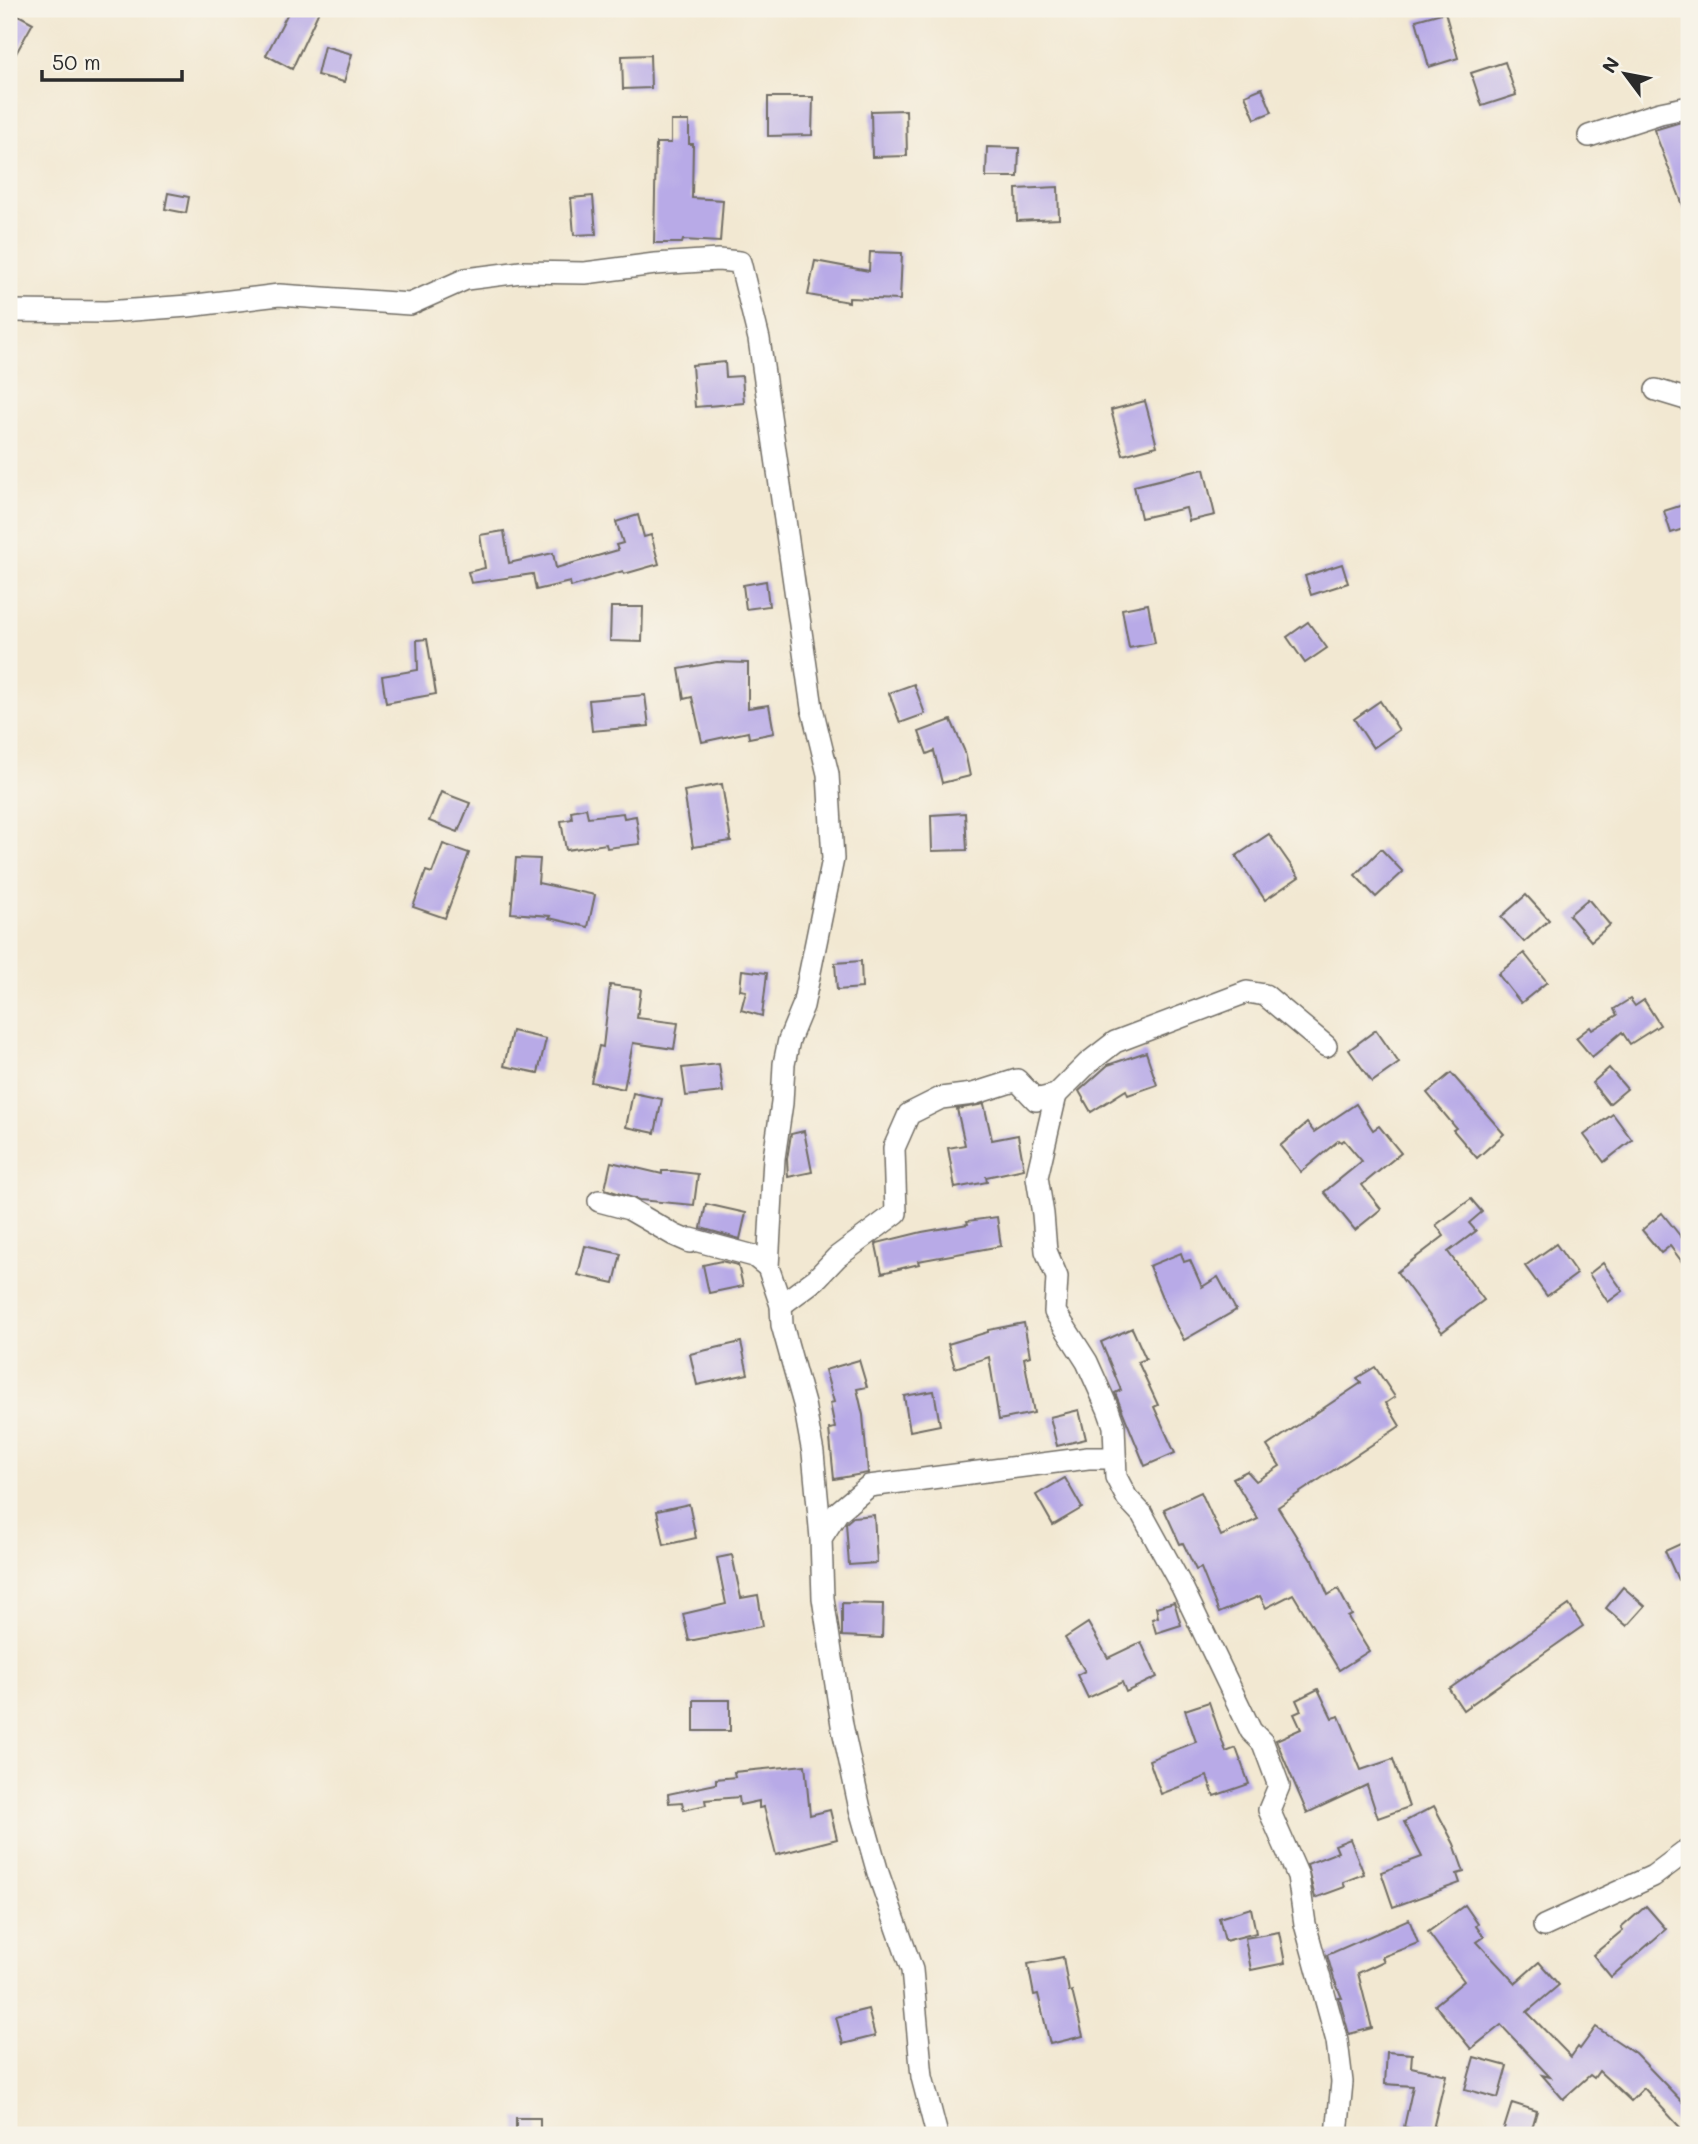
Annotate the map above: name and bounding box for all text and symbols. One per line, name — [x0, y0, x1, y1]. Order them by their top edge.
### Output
scale bar — [42, 38, 182, 82]
north arrow — [1590, 38, 1660, 108]
text: 50 m — [52, 48, 101, 75]
text: N — [1596, 52, 1625, 77]

